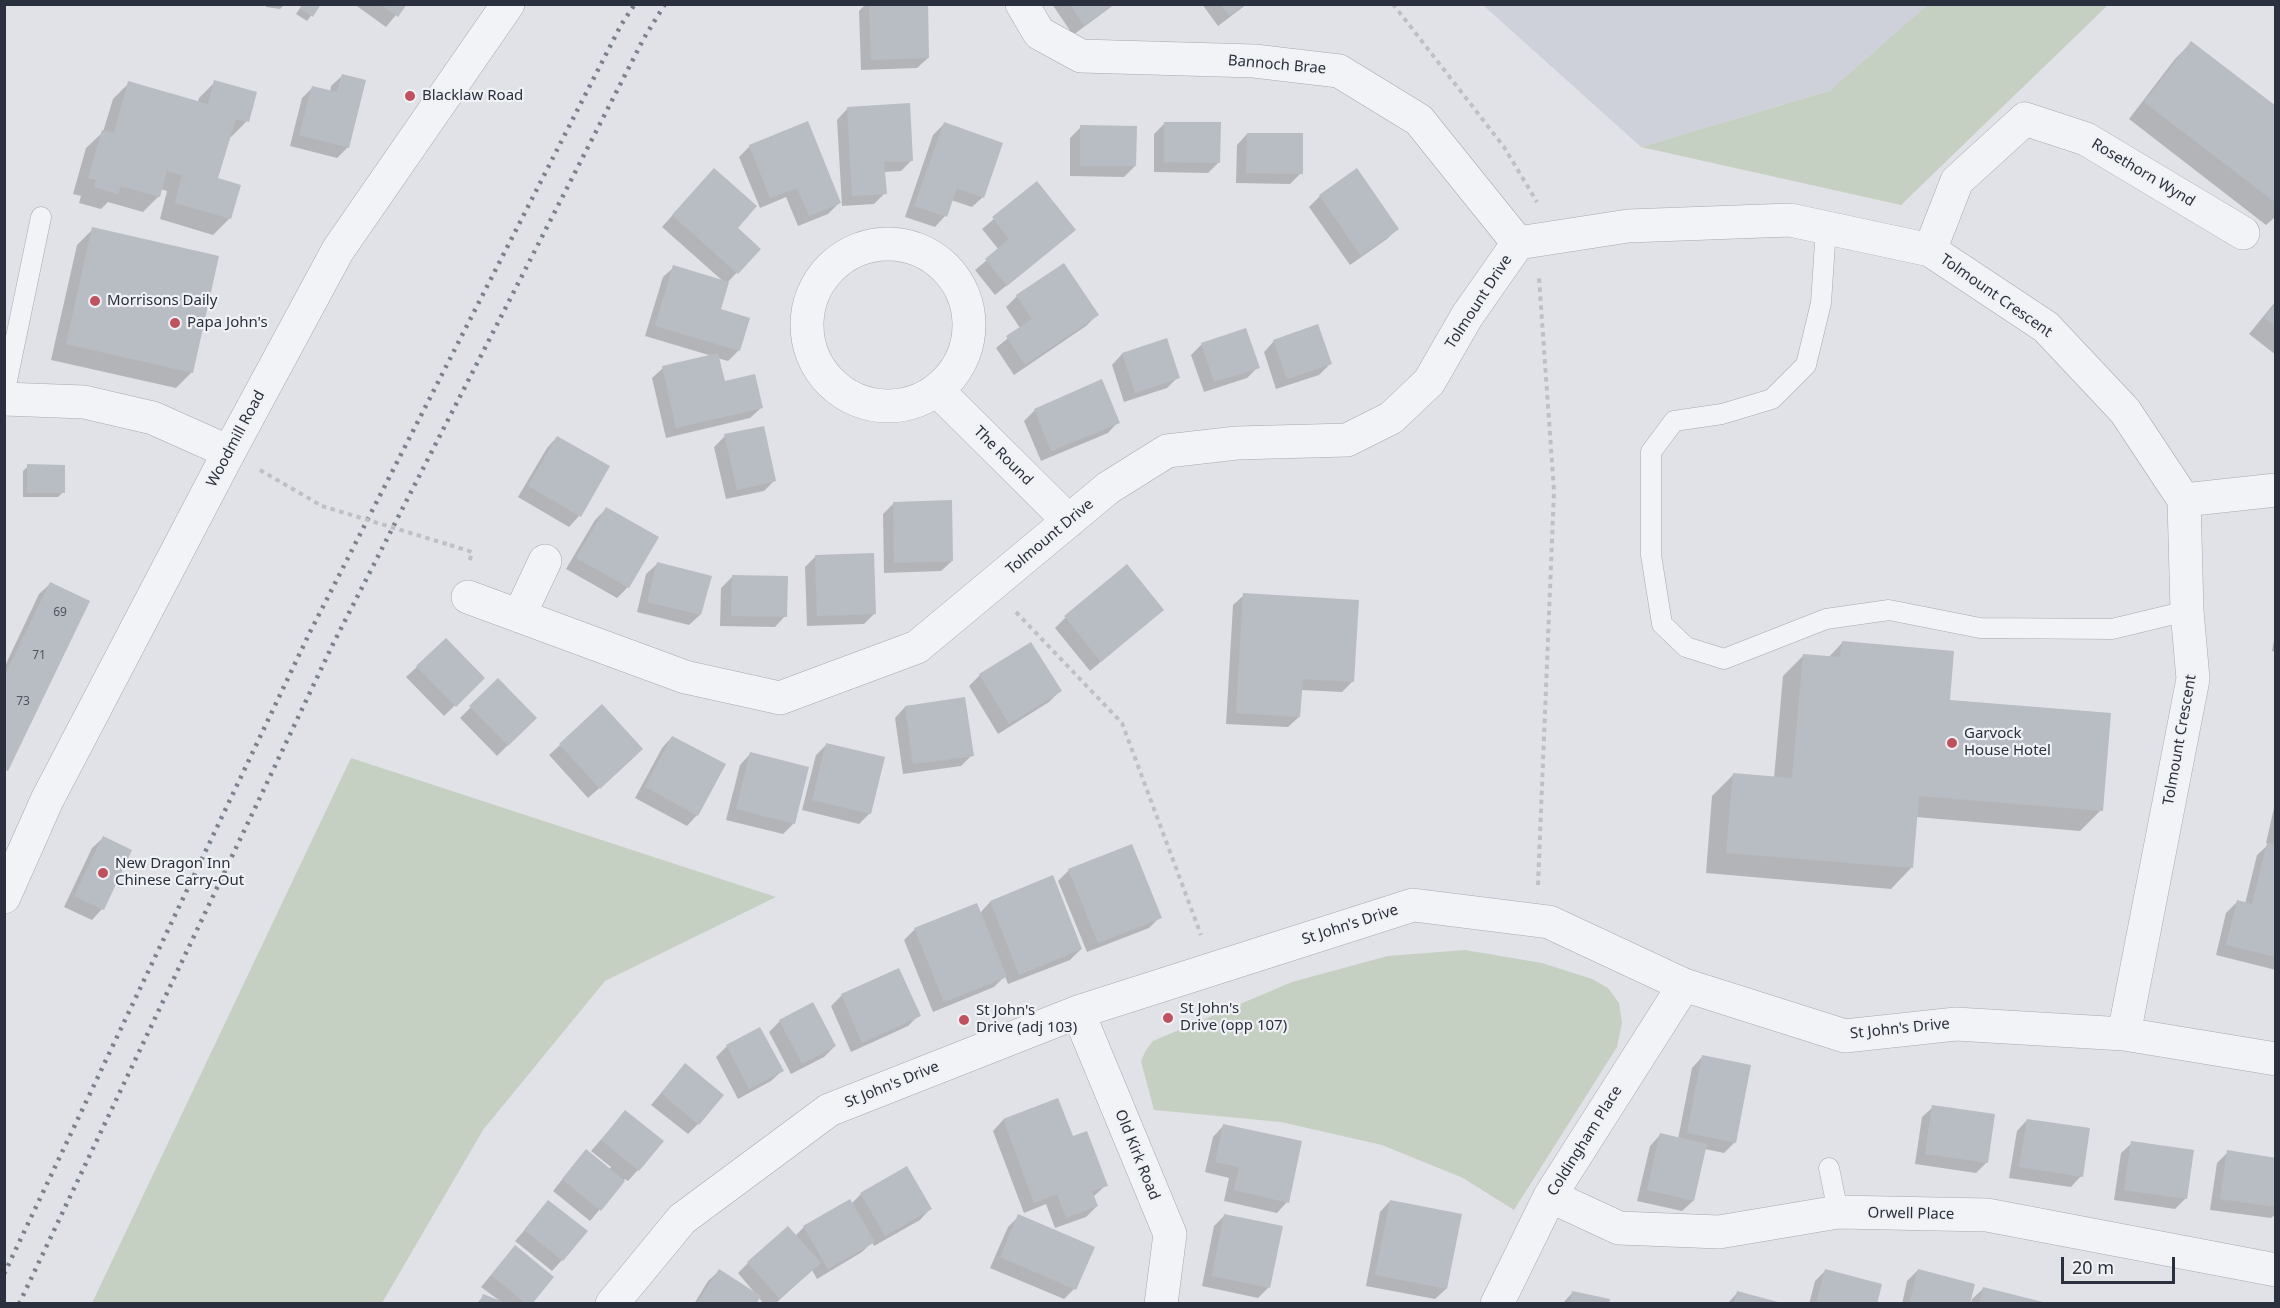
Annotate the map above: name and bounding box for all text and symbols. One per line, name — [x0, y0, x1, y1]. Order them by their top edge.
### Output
street label: Bannoch Brae — [1227, 52, 1327, 78]
place label: Blacklaw Road — [422, 87, 523, 105]
marker: Blacklaw Road — [403, 89, 417, 103]
street label: Rosethorn Wynd — [2088, 135, 2198, 211]
street label: Tolmount Crescent — [1937, 251, 2055, 341]
street label: Tolmount Drive — [1442, 252, 1516, 352]
place label: Morrisons Daily — [107, 292, 217, 310]
marker: Morrisons Daily — [88, 294, 102, 308]
place label: Papa John's — [187, 314, 268, 332]
marker: Papa John's — [168, 316, 182, 330]
street label: Woodmill Road — [203, 388, 269, 490]
street label: The Round — [970, 423, 1036, 489]
street label: Tolmount Drive — [1003, 495, 1097, 579]
house number: 69 — [53, 606, 67, 620]
house number: 71 — [32, 649, 46, 663]
street label: Tolmount Crescent — [2160, 673, 2200, 807]
house number: 73 — [16, 695, 30, 709]
place label: Garvock House Hotel — [1964, 725, 2051, 760]
marker: Garvock House Hotel — [1945, 736, 1959, 750]
place label: New Dragon Inn Chinese Carry-Out — [115, 855, 244, 890]
marker: New Dragon Inn Chinese Carry-Out — [96, 866, 110, 880]
street label: St John's Drive — [1300, 901, 1400, 949]
place label: St John's Drive (opp 107) — [1180, 1000, 1287, 1035]
place label: St John's Drive (adj 103) — [976, 1002, 1077, 1037]
marker: St John's Drive (opp 107) — [1161, 1011, 1175, 1025]
marker: St John's Drive (adj 103) — [957, 1013, 971, 1027]
street label: St John's Drive — [1849, 1015, 1951, 1043]
street label: St John's Drive — [842, 1058, 942, 1112]
street label: Coldingham Place — [1544, 1083, 1626, 1199]
street label: Old Kirk Road — [1111, 1107, 1163, 1203]
street label: Orwell Place — [1867, 1204, 1955, 1224]
scale bar — [2064, 1245, 2178, 1283]
text: 20 m — [2072, 1255, 2114, 1279]

